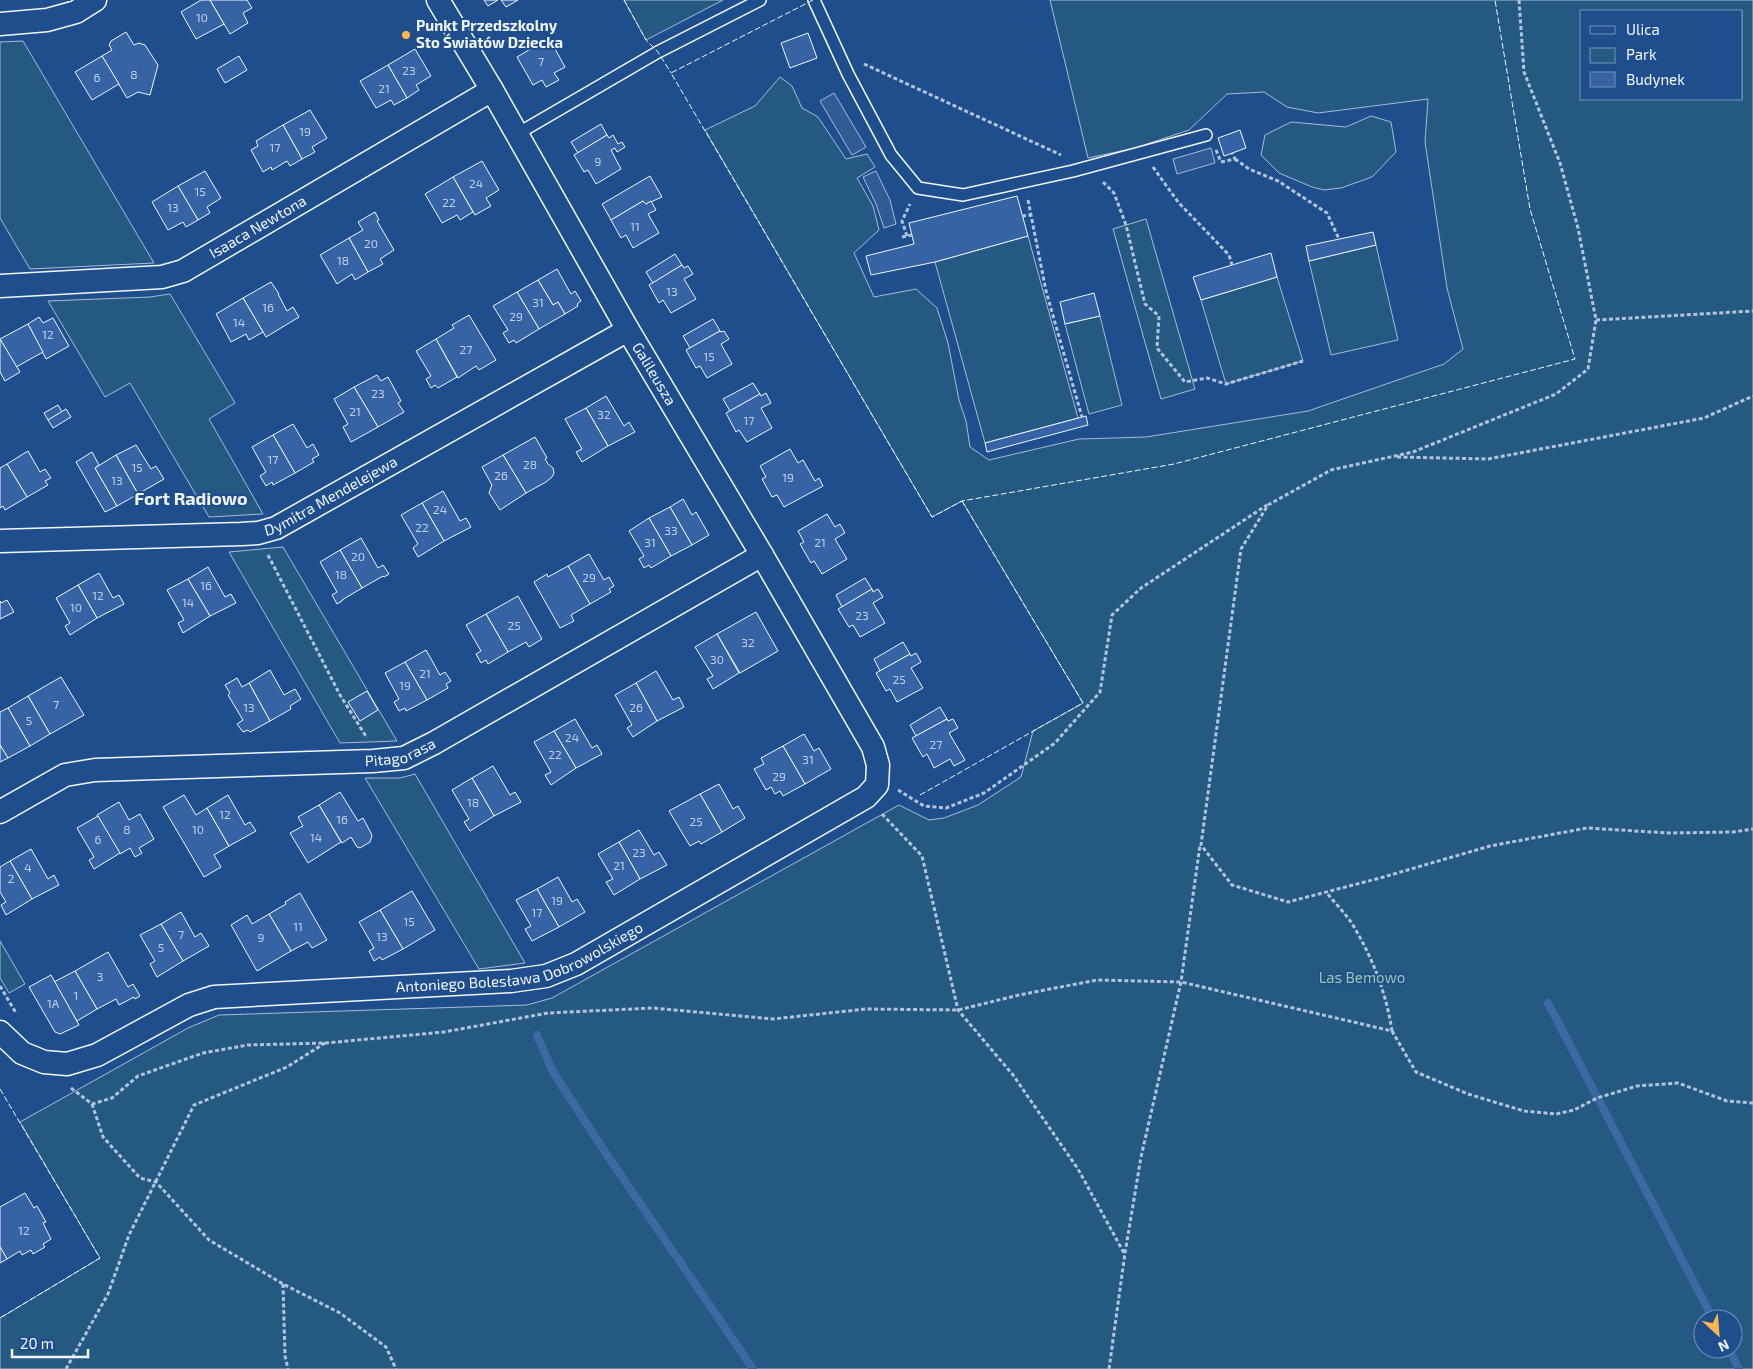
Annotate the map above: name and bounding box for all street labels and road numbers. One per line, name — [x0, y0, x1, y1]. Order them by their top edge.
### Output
street label: Isaaca Newtona — [206, 191, 309, 262]
street label: Galileusza — [629, 339, 681, 408]
street label: Dymitra Mendelejewa — [262, 452, 400, 539]
street label: Pitagorasa — [365, 734, 438, 769]
street label: Antoniego Bolesława Dobrowolskiego — [395, 918, 646, 995]

